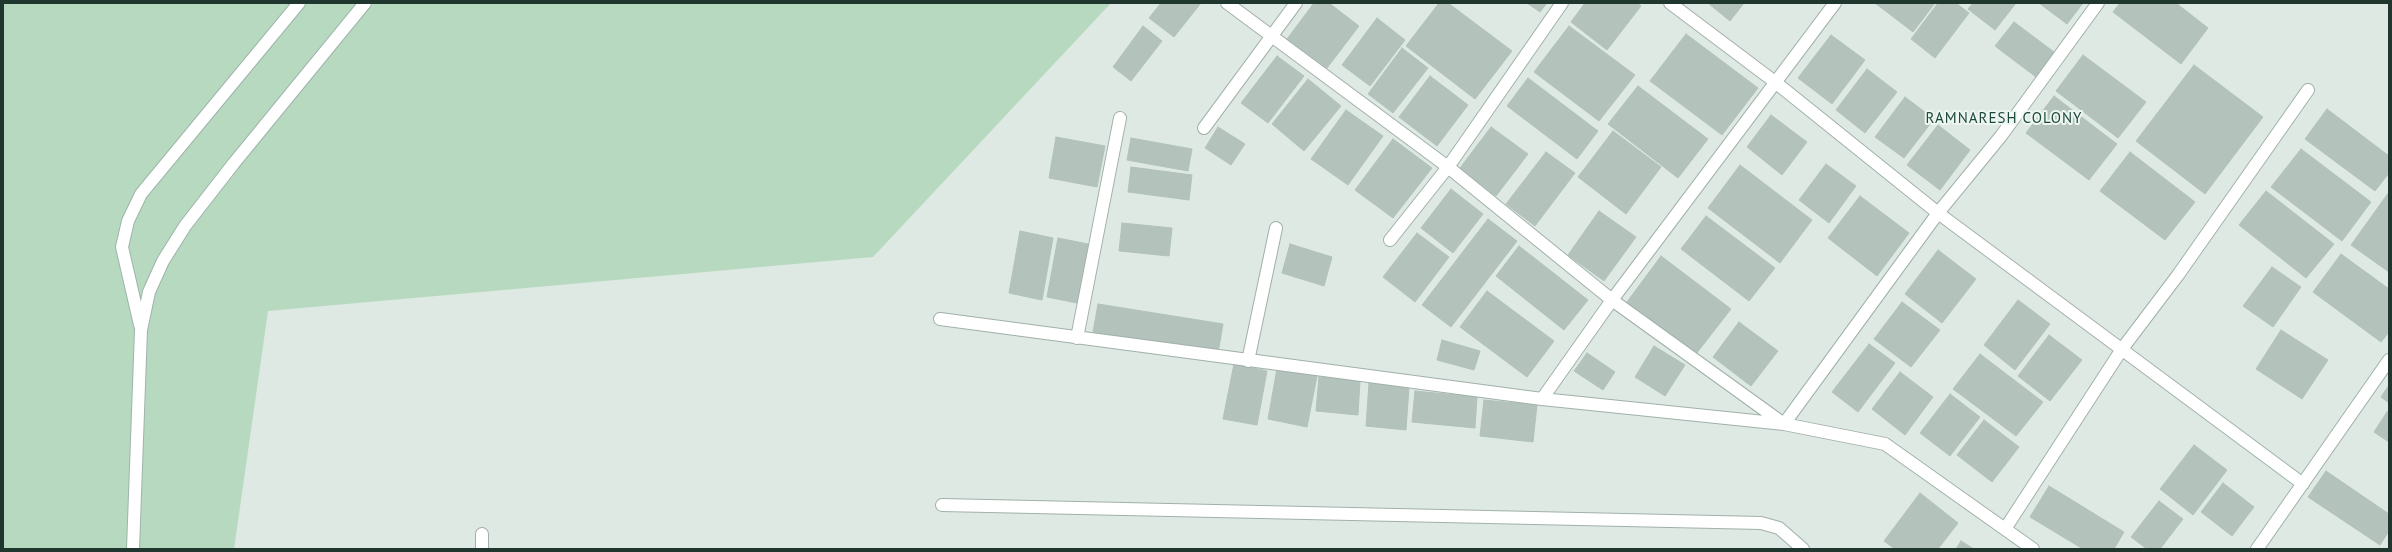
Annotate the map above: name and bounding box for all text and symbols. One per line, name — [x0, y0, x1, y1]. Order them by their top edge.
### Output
district label: RAMNARESH COLONY — [1926, 110, 2082, 128]

